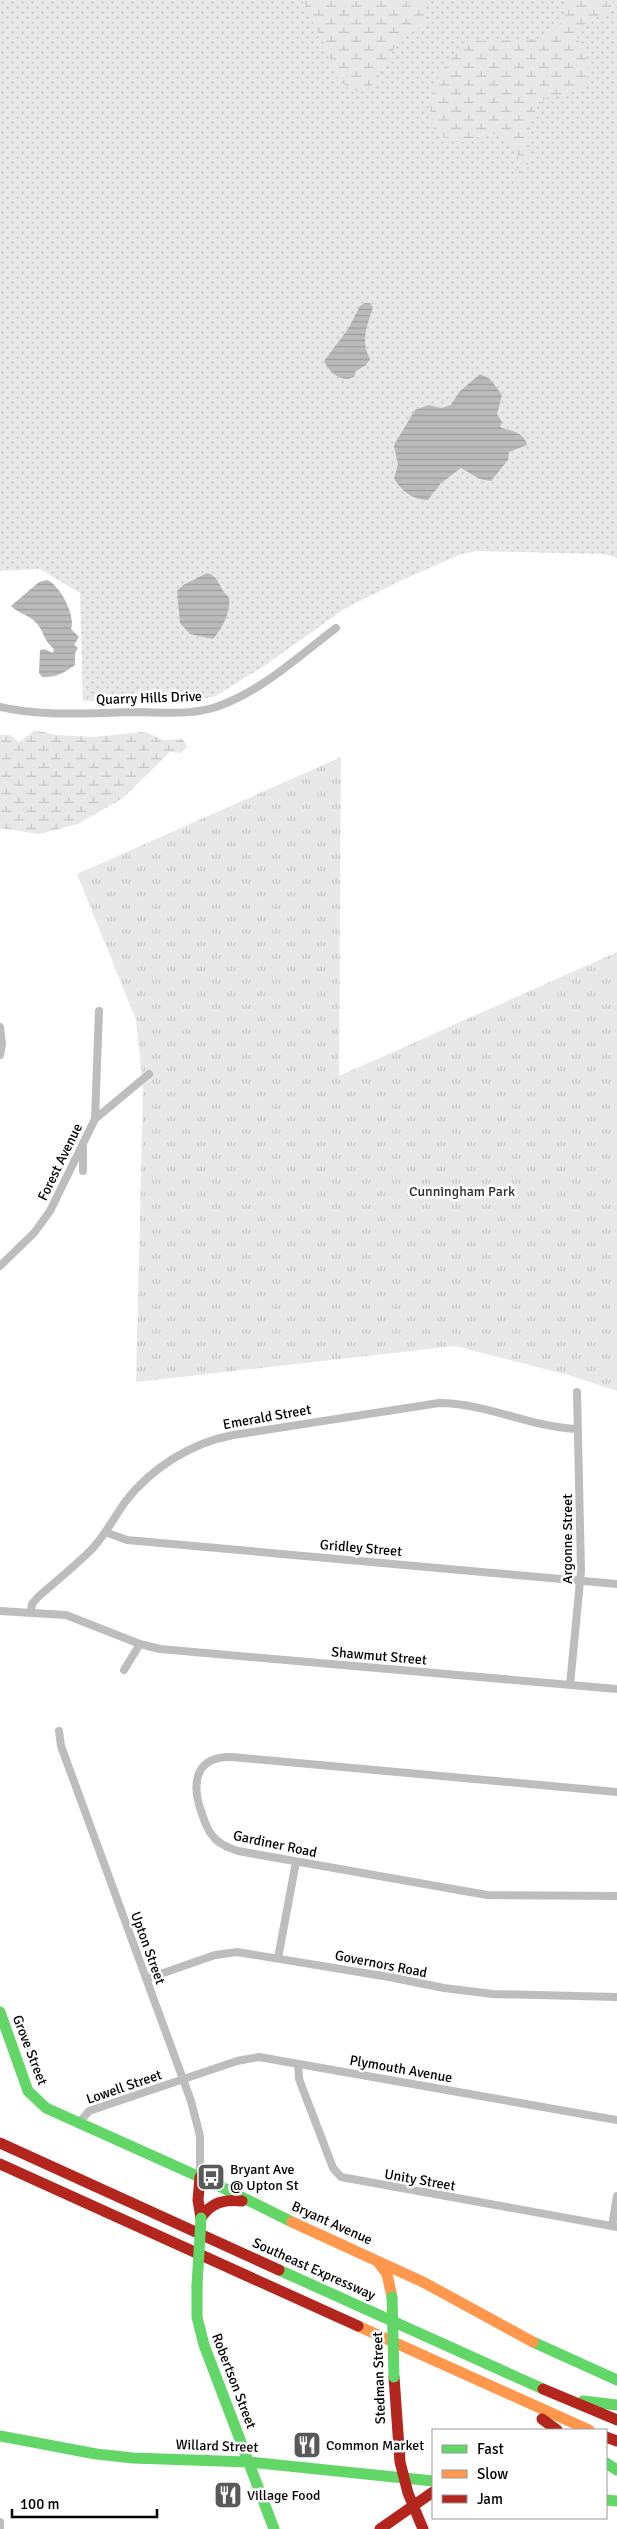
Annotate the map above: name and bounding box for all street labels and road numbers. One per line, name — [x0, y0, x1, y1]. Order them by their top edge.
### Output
street label: Quarry Hills Drive — [96, 688, 202, 708]
street label: Forest Avenue — [34, 1121, 86, 1203]
street label: Emerald Street — [222, 1401, 313, 1433]
street label: Argonne Street — [559, 1494, 576, 1584]
street label: Gridley Street — [319, 1536, 403, 1560]
street label: Shawmut Street — [331, 1643, 428, 1669]
street label: Gardiner Road — [232, 1827, 318, 1861]
street label: Upton Street — [127, 1909, 169, 1987]
street label: Governors Road — [333, 1947, 429, 1981]
street label: Grove Street — [9, 2013, 51, 2088]
street label: Plymouth Avenue — [348, 2052, 454, 2086]
street label: Lowell Street — [84, 2066, 164, 2108]
street label: Unity Street — [383, 2165, 457, 2195]
street label: Bryant Avenue — [289, 2198, 375, 2248]
street label: Southeast Expressway — [250, 2234, 379, 2304]
street label: Robertson Street — [208, 2331, 260, 2431]
street label: Stedman Street — [369, 2331, 389, 2424]
street label: Willard Street — [175, 2436, 259, 2456]

